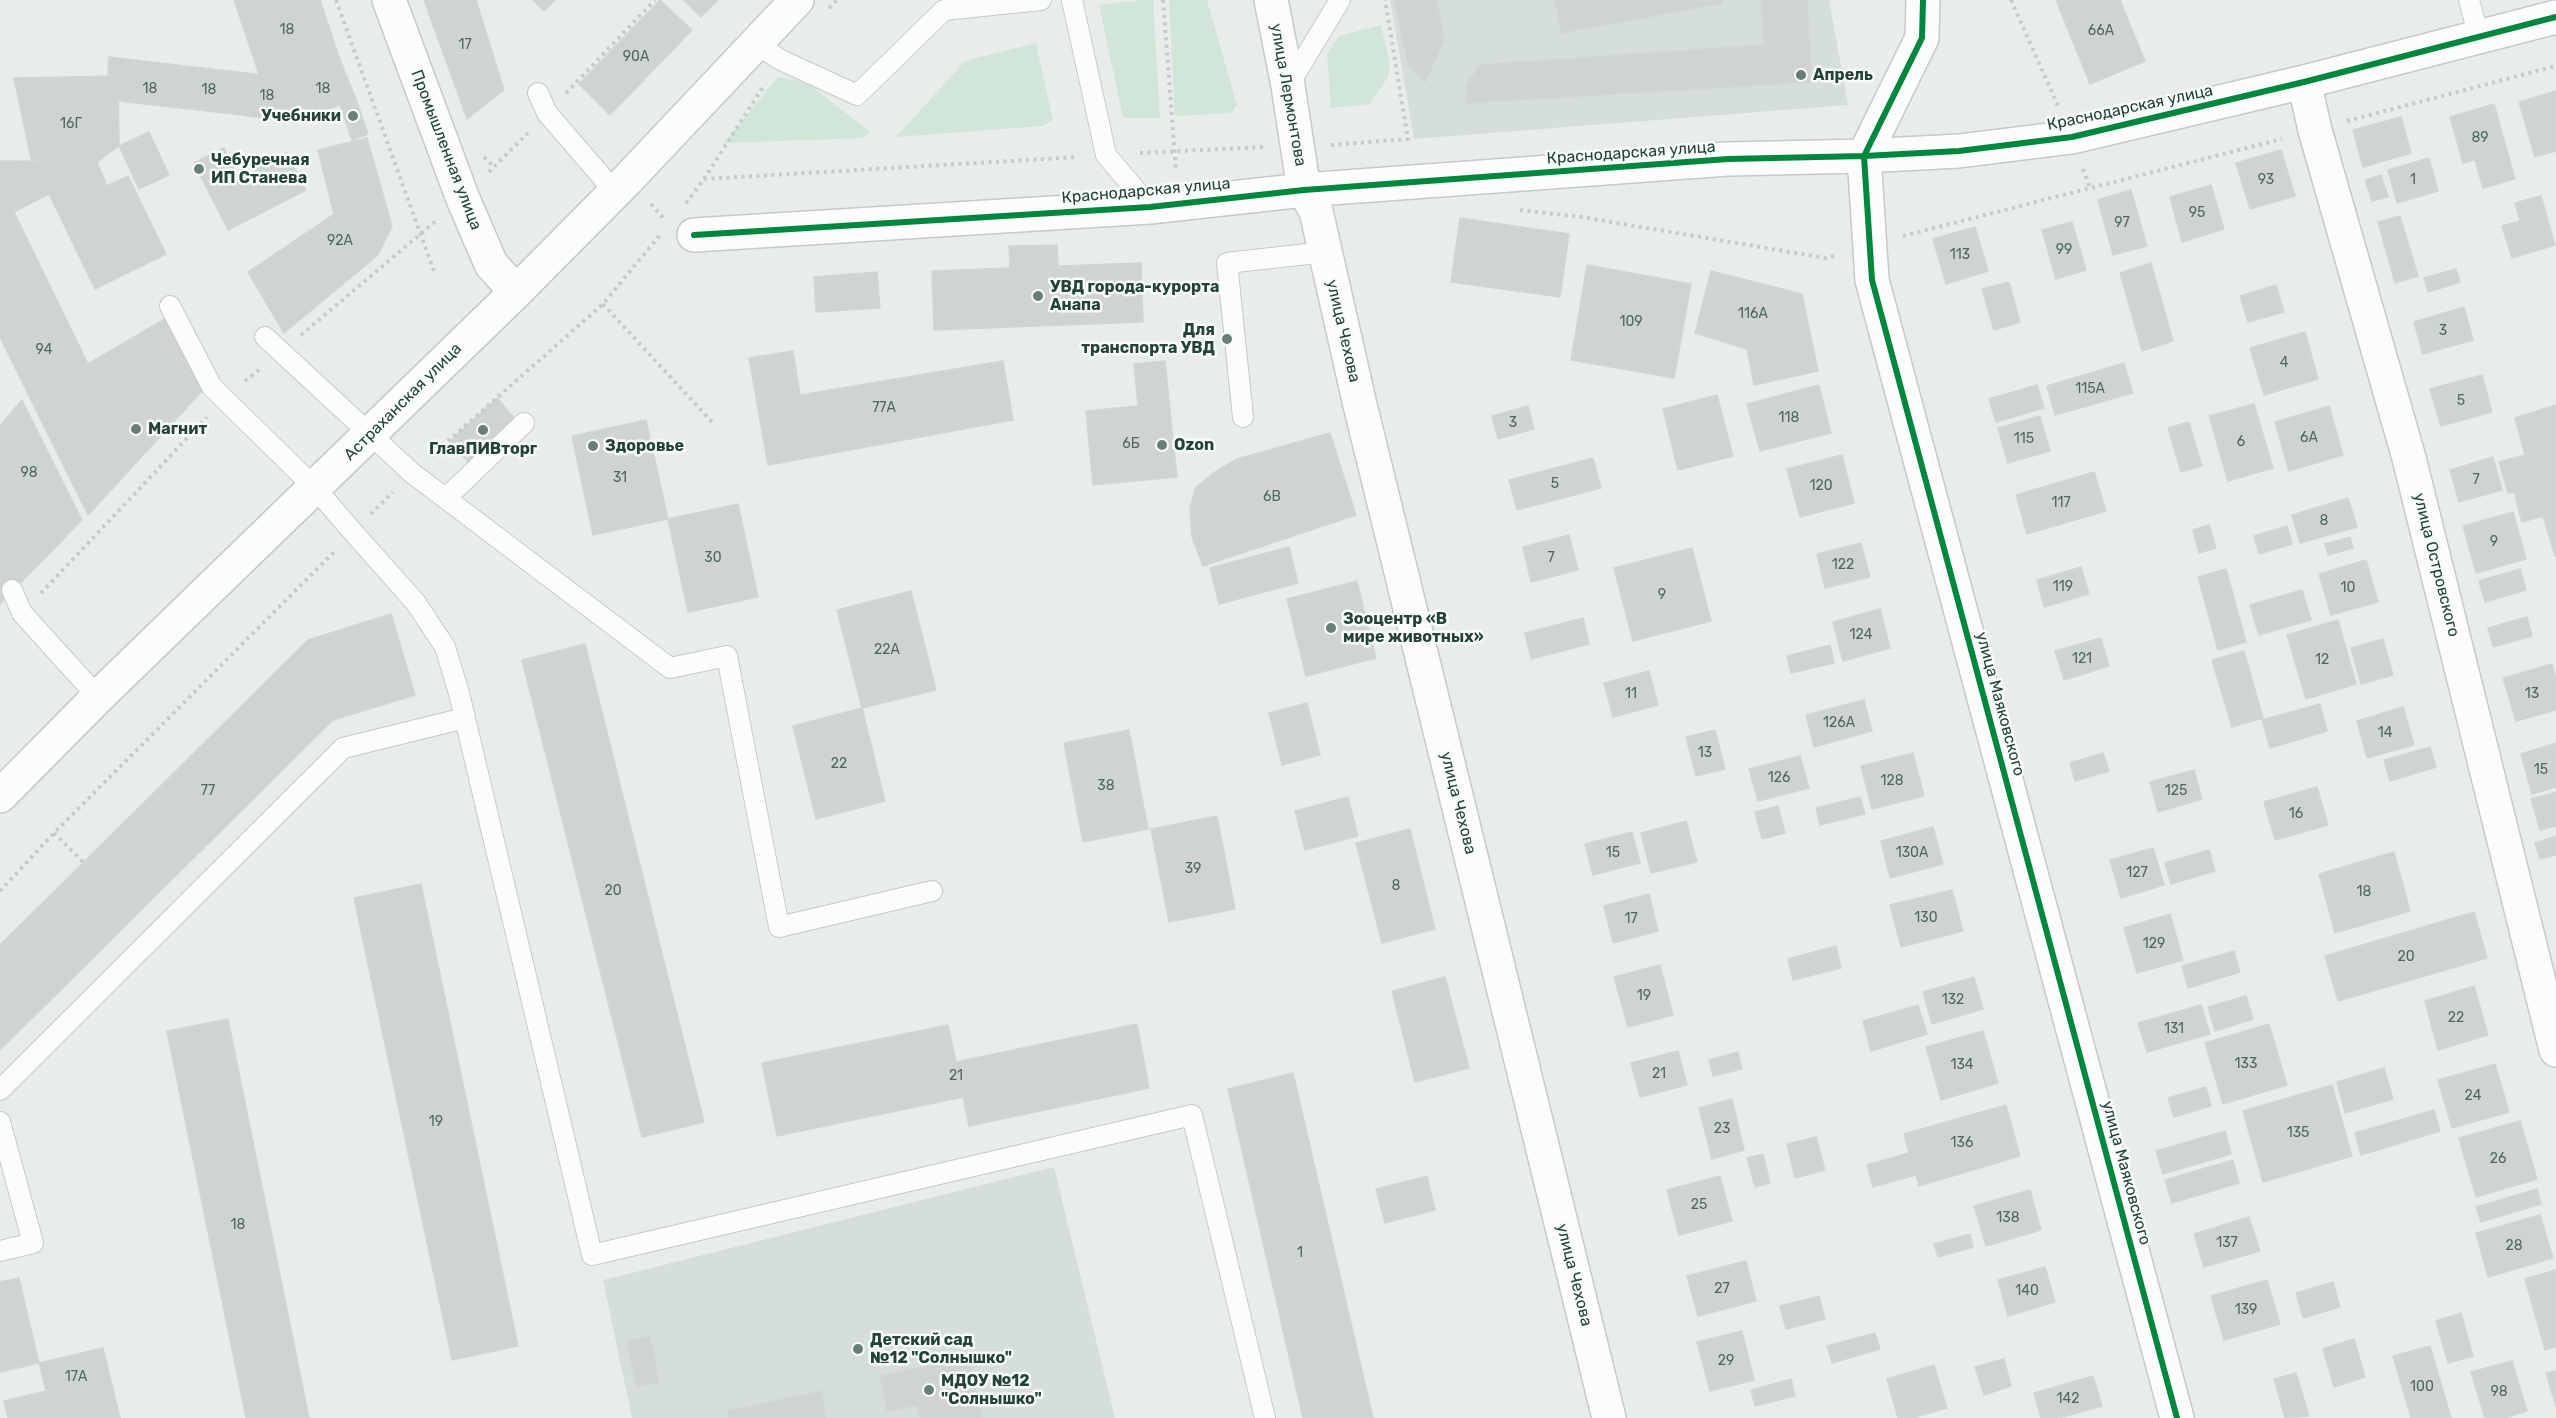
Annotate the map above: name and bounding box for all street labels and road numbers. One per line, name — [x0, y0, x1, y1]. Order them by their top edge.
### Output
street label: улица Лермонтова — [1266, 22, 1310, 168]
street label: Промышленная улица — [407, 67, 485, 233]
street label: Краснодарская улица — [2045, 81, 2215, 135]
street label: Краснодарская улица — [1546, 138, 1716, 168]
street label: Краснодарская улица — [1061, 174, 1231, 208]
street label: улица Чехова — [1322, 278, 1364, 384]
street label: Астраханская улица — [340, 339, 466, 465]
street label: улица Островского — [2409, 491, 2463, 639]
street label: улица Маяковского — [1971, 630, 2029, 778]
street label: улица Чехова — [1436, 750, 1480, 856]
street label: улица Маяковского — [2097, 1099, 2155, 1247]
street label: улица Чехова — [1552, 1222, 1596, 1328]

